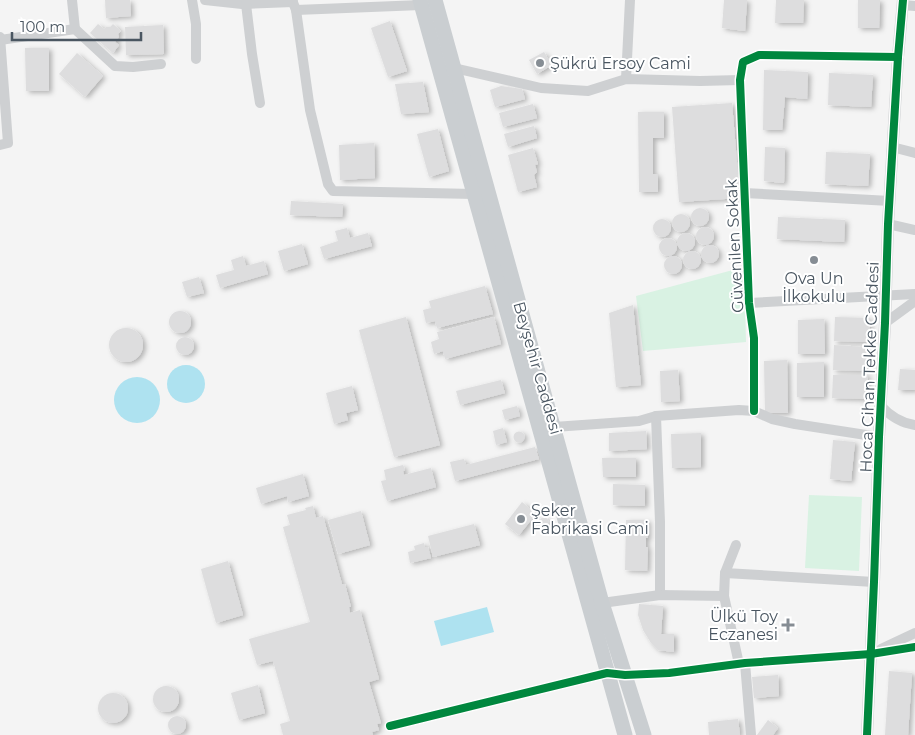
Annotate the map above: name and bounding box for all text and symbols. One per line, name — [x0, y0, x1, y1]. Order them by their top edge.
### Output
scale bar — [12, 10, 141, 42]
text: 100 m — [20, 17, 65, 36]
place label: Şükrü Ersoy Cami — [550, 54, 691, 73]
marker: Şükrü Ersoy Cami — [534, 57, 546, 69]
street label: Güvenilen Sokak — [721, 178, 747, 313]
marker: Ova Un İlkokulu — [808, 254, 820, 266]
street label: Hoca Cihan Tekke Caddesi — [856, 261, 883, 473]
place label: Ova Un İlkokulu — [782, 269, 846, 306]
street label: Beyşehir Caddesi — [509, 299, 566, 437]
place label: Şeker Fabrikasi Cami — [531, 501, 649, 538]
marker: Şeker Fabrikasi Cami — [515, 513, 527, 525]
place label: Ülkü Toy Eczanesi — [708, 606, 778, 644]
marker: Ülkü Toy Eczanesi — [782, 619, 794, 631]

